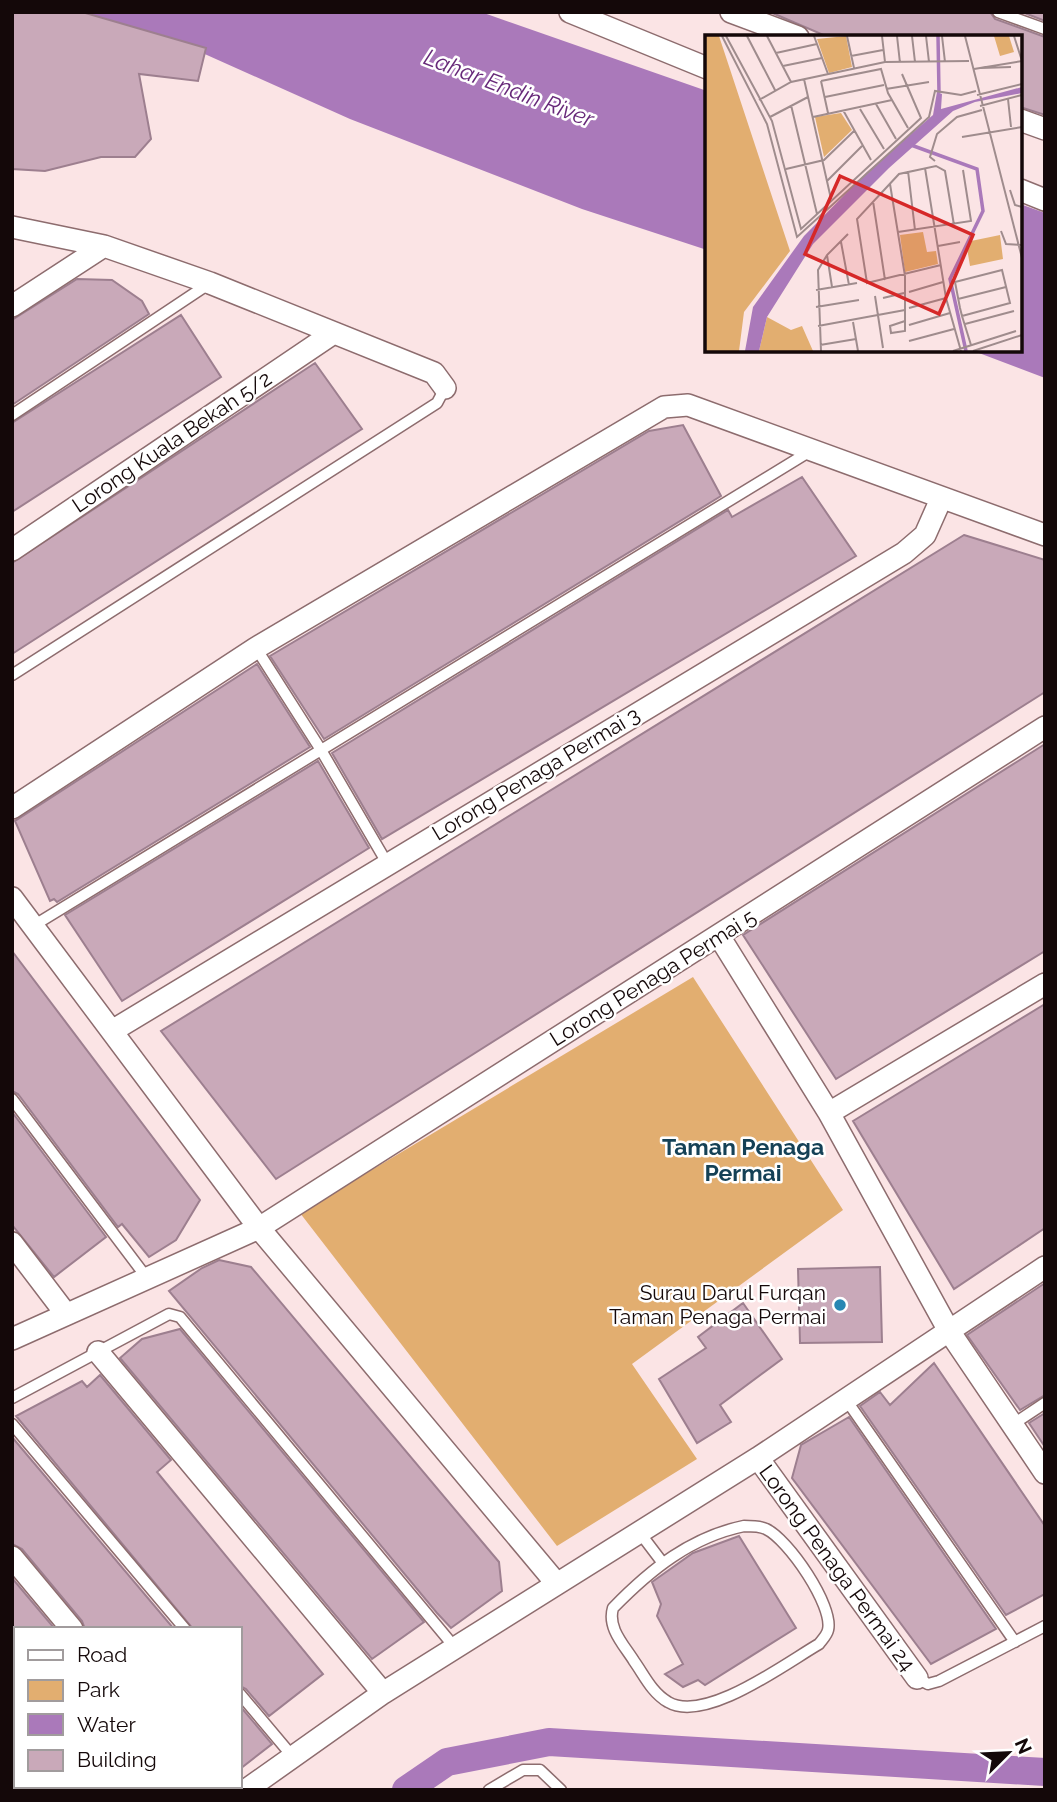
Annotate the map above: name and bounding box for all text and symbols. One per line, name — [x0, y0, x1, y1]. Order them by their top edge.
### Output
inset map — [705, 35, 1022, 352]
water label: Lahar Endin River — [420, 43, 599, 133]
street label: Lorong Kuala Bekah 5/2 — [67, 365, 276, 518]
street label: Lorong Penaga Permai 3 — [427, 702, 644, 846]
street label: Lorong Penaga Permai 5 — [545, 904, 760, 1051]
district label: Taman Penaga Permai — [662, 1133, 824, 1186]
place label: Surau Darul Furqan Taman Penaga Permai — [609, 1280, 826, 1329]
marker: Surau Darul Furqan Taman Penaga Permai — [832, 1297, 848, 1313]
street label: Lorong Penaga Permai 24 — [754, 1460, 921, 1676]
legend — [14, 1627, 242, 1788]
text: Road — [77, 1642, 127, 1667]
text: Park — [77, 1677, 120, 1702]
text: Water — [77, 1712, 136, 1737]
north arrow — [973, 1718, 1043, 1788]
text: N — [1011, 1735, 1037, 1757]
text: Building — [77, 1747, 157, 1772]

